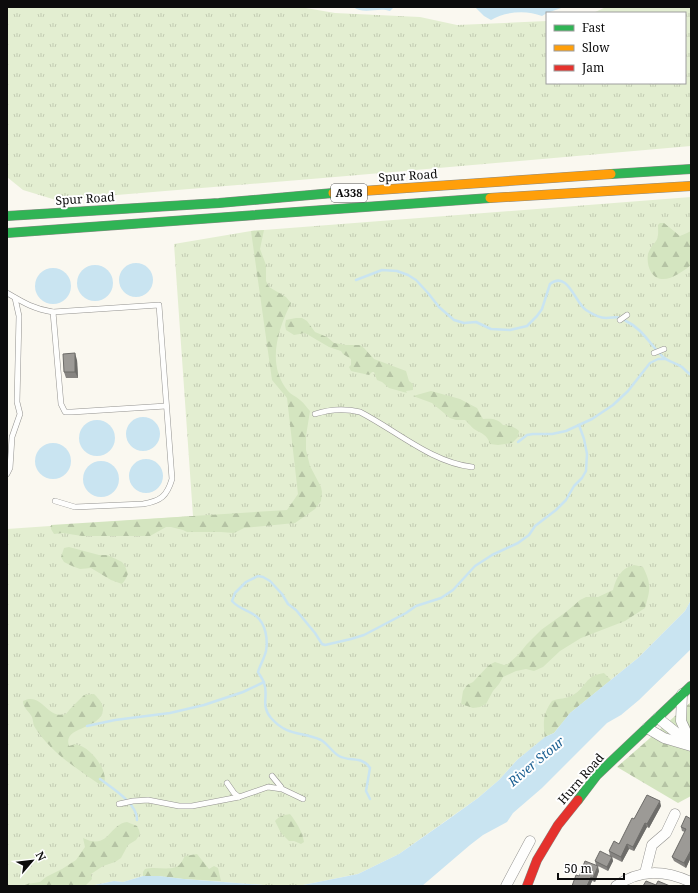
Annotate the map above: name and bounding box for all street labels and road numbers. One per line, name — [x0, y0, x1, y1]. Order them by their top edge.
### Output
street label: Spur Road — [378, 165, 439, 186]
road number: A338 — [331, 184, 367, 202]
street label: Spur Road — [55, 188, 116, 209]
street label: Hurn Road — [554, 749, 608, 808]

